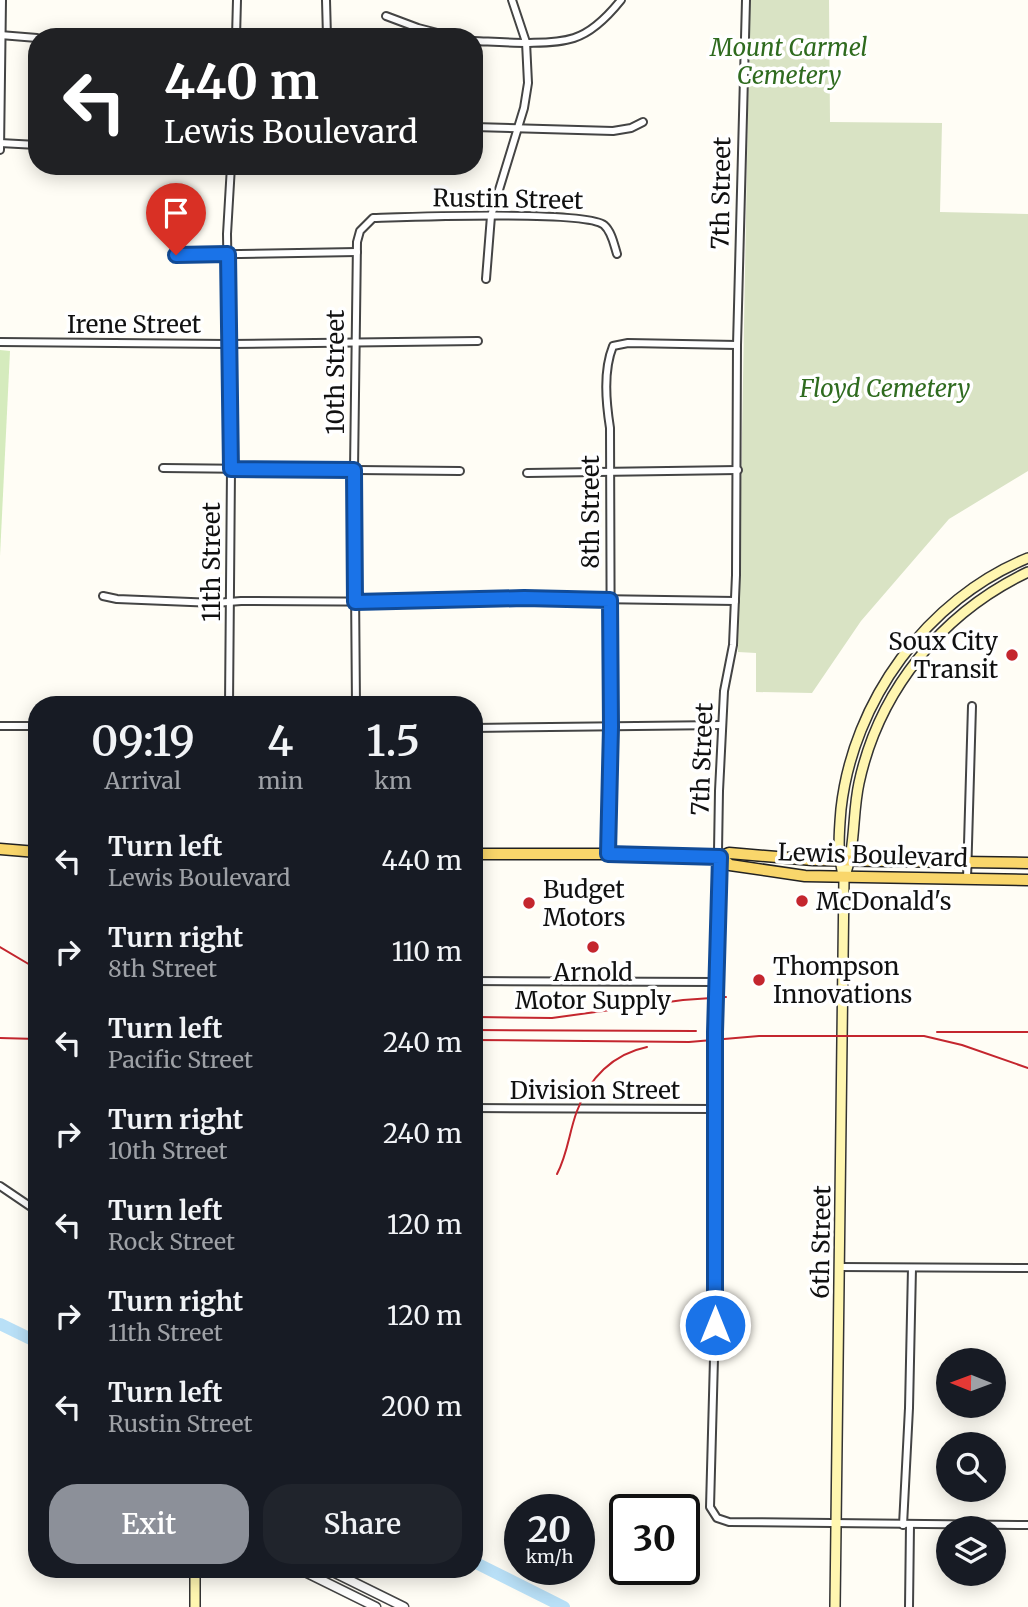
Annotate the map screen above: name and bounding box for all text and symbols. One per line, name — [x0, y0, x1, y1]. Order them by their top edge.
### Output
park label: Mount Carmel Cemetery — [709, 32, 868, 91]
text: 440 m — [164, 51, 319, 112]
icon: left — [49, 56, 140, 147]
text: Lewis Boulevard — [164, 112, 418, 152]
street label: 7th Street — [705, 136, 737, 250]
street label: Rustin Street — [432, 182, 584, 216]
pin — [146, 183, 206, 255]
icon: arrive — [157, 194, 195, 232]
street label: Irene Street — [67, 309, 202, 340]
street label: 10th Street — [320, 309, 351, 434]
park label: Floyd Cemetery — [799, 373, 970, 404]
street label: 8th Street — [575, 455, 606, 569]
street label: 11th Street — [196, 502, 227, 622]
place label: Soux City Transit — [888, 626, 999, 685]
marker: Soux City Transit — [1004, 647, 1020, 663]
street label: 7th Street — [685, 701, 719, 816]
text: 09:19 — [91, 715, 195, 767]
text: 4 — [267, 715, 294, 767]
text: 1.5 — [366, 715, 420, 767]
text: Arrival — [104, 766, 181, 795]
text: min — [258, 766, 303, 795]
text: km — [374, 766, 412, 795]
text: Turn left — [108, 830, 222, 863]
street label: Lewis Boulevard — [777, 836, 969, 874]
icon: left — [49, 842, 87, 880]
text: 440 m — [382, 844, 462, 877]
text: Lewis Boulevard — [108, 863, 290, 892]
place label: Budget Motors — [543, 874, 626, 933]
place label: McDonald's — [816, 886, 951, 917]
marker: McDonald's — [794, 893, 810, 909]
marker: Budget Motors — [521, 895, 537, 911]
text: Turn right — [108, 921, 243, 954]
icon: right — [49, 933, 87, 971]
text: 110 m — [392, 935, 462, 968]
marker: Arnold Motor Supply — [585, 939, 601, 955]
place label: Thompson Innovations — [773, 951, 912, 1010]
text: 8th Street — [108, 954, 217, 983]
place label: Arnold Motor Supply — [515, 957, 671, 1016]
marker: Thompson Innovations — [751, 972, 767, 988]
text: Turn left — [108, 1012, 222, 1045]
icon: left — [49, 1024, 87, 1062]
text: 240 m — [383, 1026, 462, 1059]
text: Pacific Street — [108, 1045, 253, 1074]
street label: Division Street — [510, 1075, 681, 1106]
text: Turn right — [108, 1103, 243, 1136]
icon: right — [49, 1115, 87, 1153]
text: 240 m — [383, 1117, 462, 1150]
text: 10th Street — [108, 1136, 228, 1165]
street label: 6th Street — [805, 1184, 838, 1299]
text: Turn left — [108, 1194, 222, 1227]
icon: left — [49, 1206, 87, 1244]
text: 120 m — [387, 1208, 462, 1241]
text: Rock Street — [108, 1227, 235, 1256]
text: Turn right — [108, 1285, 243, 1318]
position arrow — [678, 1288, 752, 1362]
icon: right — [49, 1297, 87, 1335]
text: 120 m — [387, 1299, 462, 1332]
text: 11th Street — [108, 1318, 223, 1347]
north arrow — [936, 1348, 1006, 1418]
map controls — [936, 1348, 1006, 1586]
text: Turn left — [108, 1376, 222, 1409]
icon: left — [49, 1388, 87, 1426]
text: 200 m — [381, 1390, 462, 1423]
text: Rustin Street — [108, 1409, 252, 1438]
button: search — [936, 1432, 1006, 1502]
button: Exit — [49, 1484, 249, 1564]
button: Share — [263, 1484, 462, 1564]
speed limit sign: 30 — [609, 1494, 700, 1585]
text: 20 — [528, 1508, 571, 1552]
button: layers — [936, 1516, 1006, 1586]
text: km/h — [526, 1545, 573, 1568]

